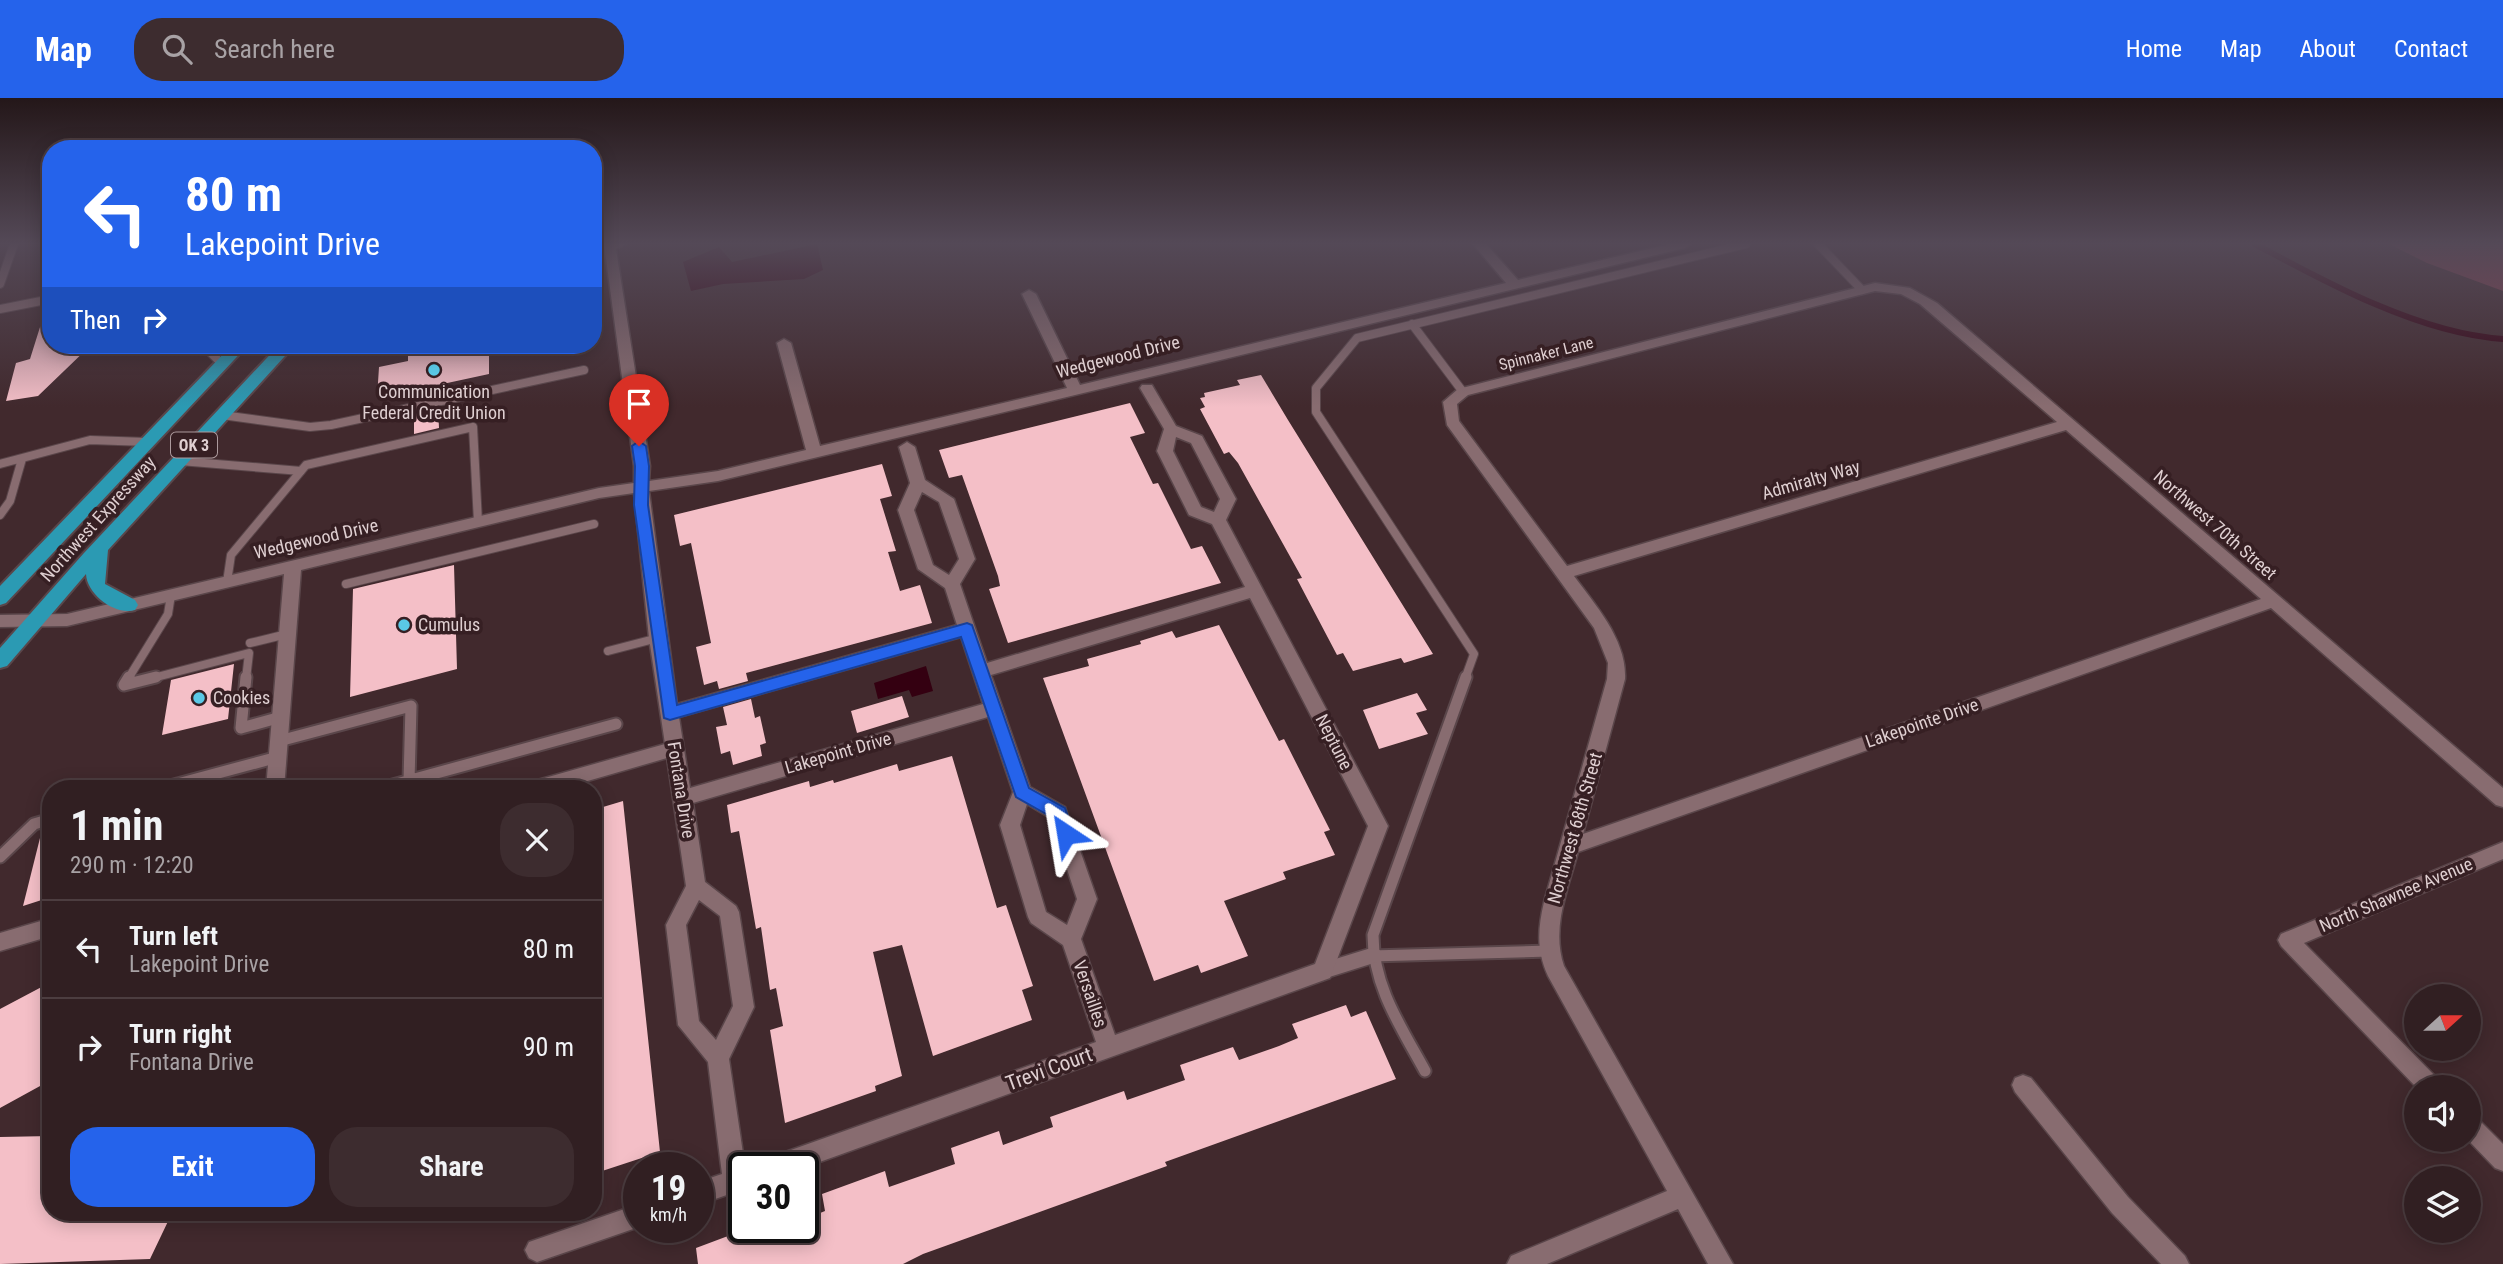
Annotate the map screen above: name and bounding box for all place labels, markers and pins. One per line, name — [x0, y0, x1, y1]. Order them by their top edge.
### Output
marker: Communication Federal Credit Union — [426, 362, 442, 378]
pin — [609, 374, 669, 446]
place label: Communication Federal Credit Union — [362, 381, 506, 423]
place label: Cumulus — [418, 614, 480, 635]
marker: Cumulus — [396, 617, 412, 633]
place label: Cookies — [213, 687, 270, 708]
marker: Cookies — [191, 690, 207, 706]

